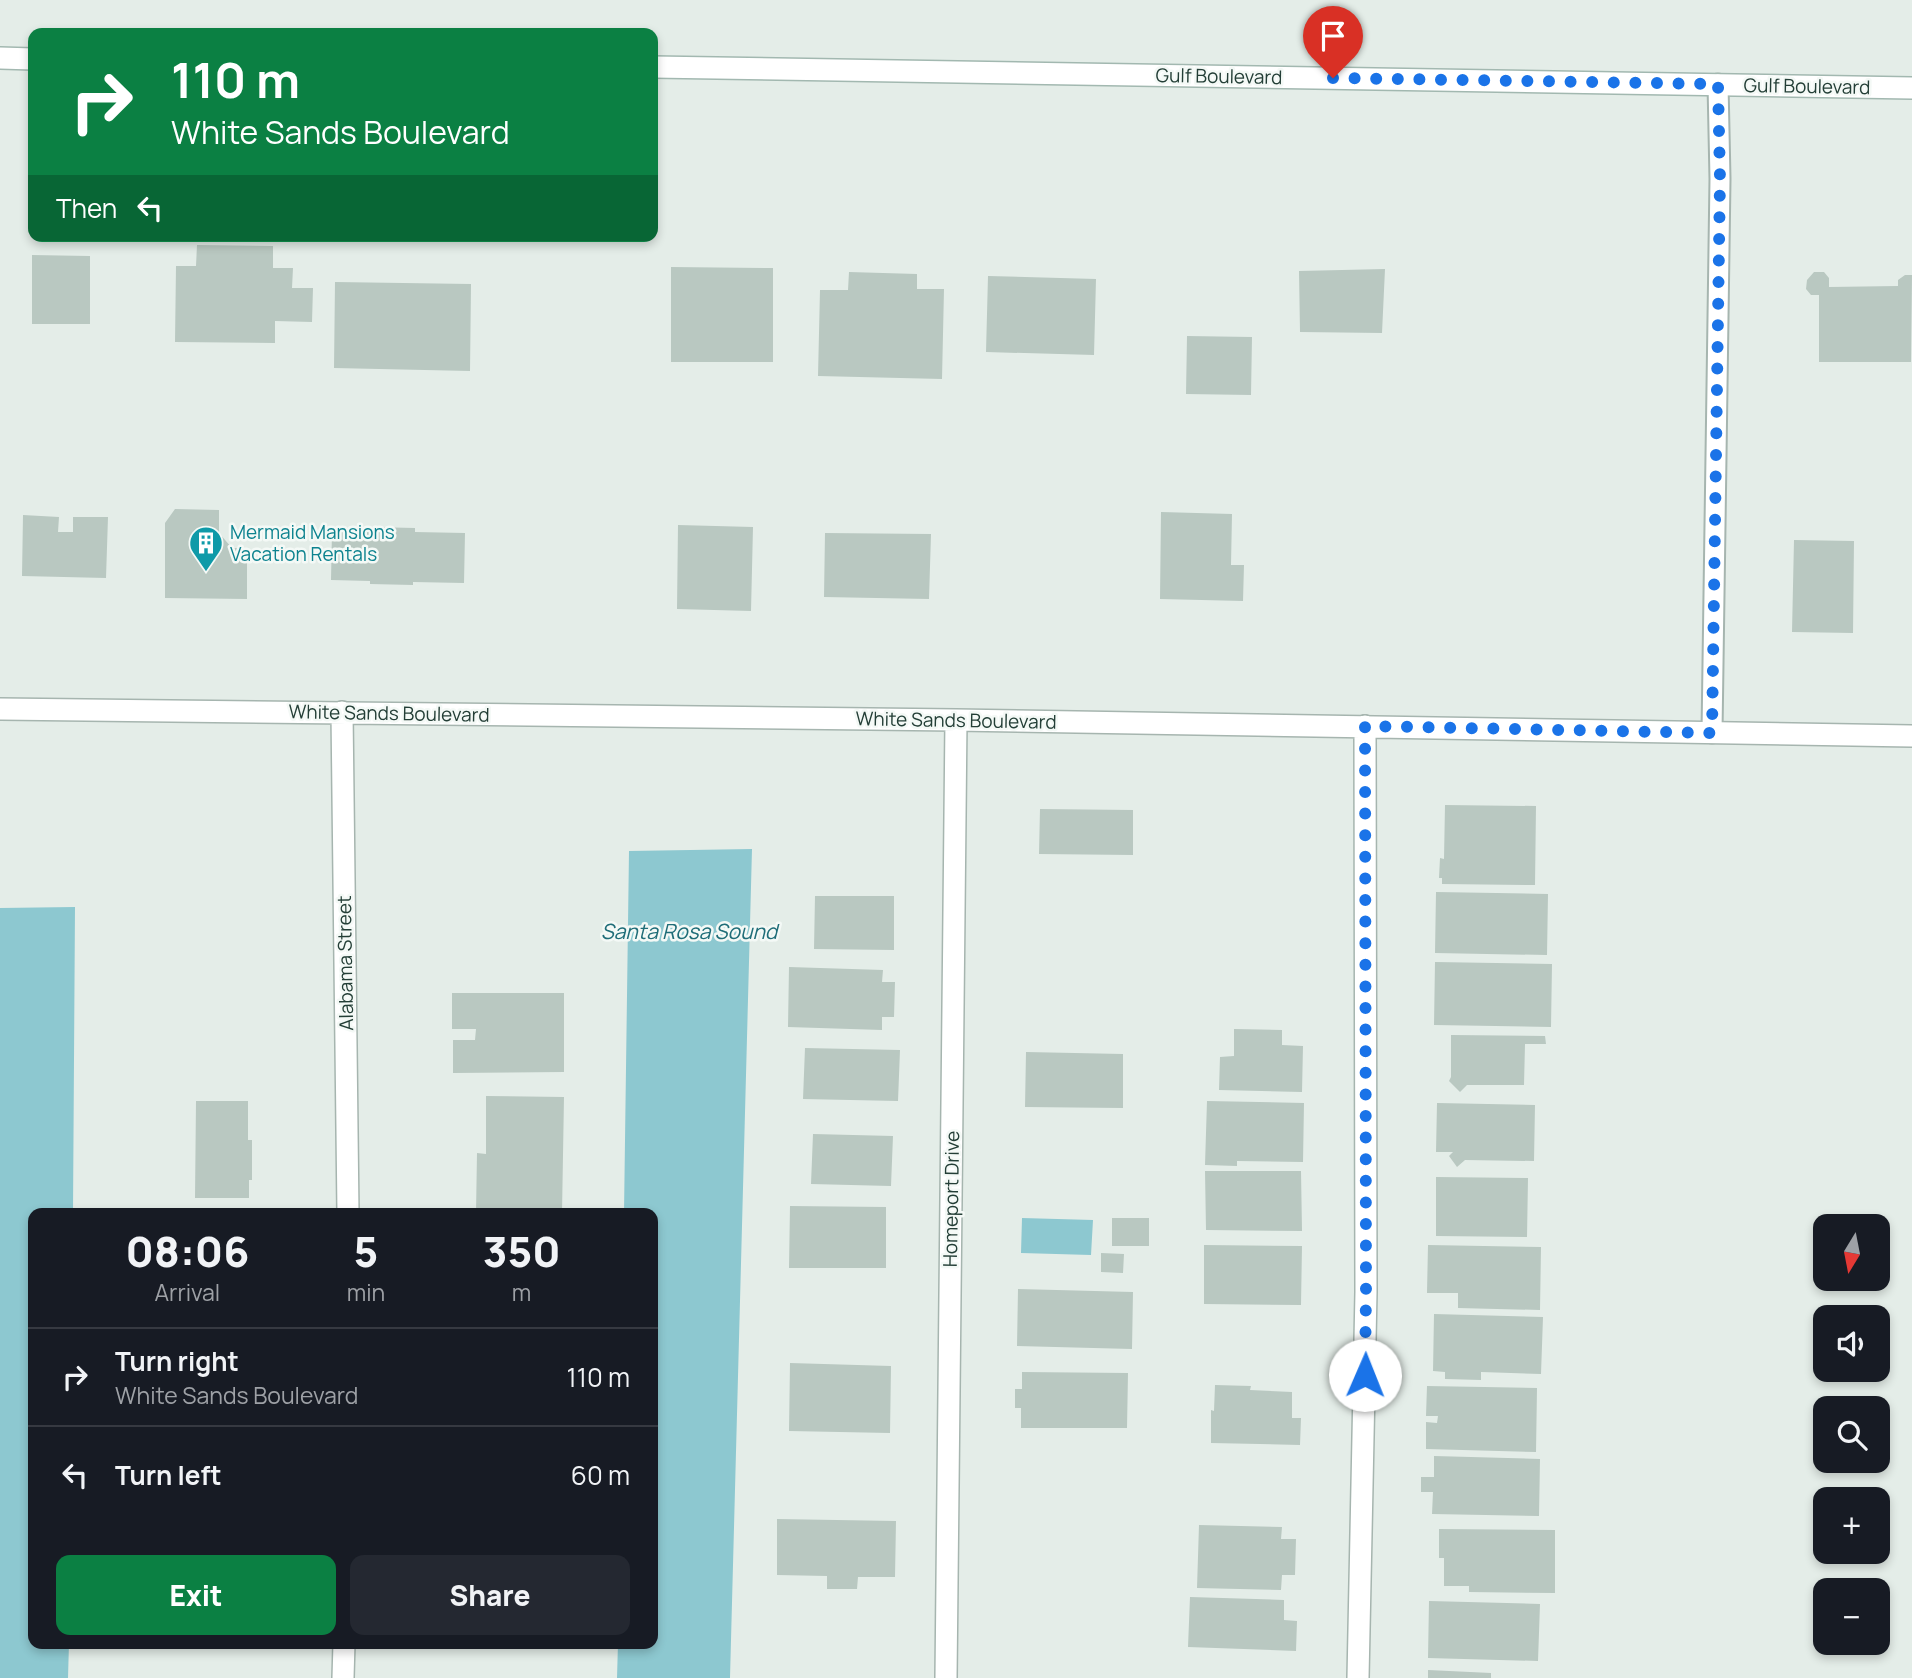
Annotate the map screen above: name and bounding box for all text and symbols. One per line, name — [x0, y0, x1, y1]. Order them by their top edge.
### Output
pin — [1303, 6, 1363, 78]
icon: arrive — [1314, 17, 1352, 55]
text: 110 m — [171, 46, 300, 113]
icon: right — [56, 56, 147, 147]
street label: Gulf Boulevard — [1156, 62, 1282, 90]
street label: Gulf Boulevard — [1744, 72, 1870, 100]
text: White Sands Boulevard — [171, 110, 510, 154]
icon: left — [131, 189, 169, 227]
text: Then — [56, 190, 117, 226]
place label: Mermaid Mansions Vacation Rentals — [230, 519, 395, 567]
building icon: Mermaid Mansions Vacation Rentals — [187, 524, 225, 573]
street label: White Sands Boulevard — [288, 698, 490, 728]
street label: White Sands Boulevard — [855, 705, 1057, 735]
street label: Alabama Street — [331, 895, 359, 1031]
water label: Santa Rosa Sound — [601, 917, 780, 945]
street label: Homeport Drive — [937, 1131, 965, 1267]
north arrow — [1813, 1214, 1890, 1292]
map controls — [1813, 1214, 1890, 1655]
text: 08:06 — [125, 1222, 249, 1280]
text: 5 — [354, 1222, 378, 1280]
text: 350 — [483, 1222, 561, 1280]
text: Arrival — [155, 1276, 220, 1308]
text: min — [347, 1276, 385, 1308]
text: m — [512, 1276, 531, 1308]
button: sound — [1813, 1305, 1890, 1382]
position arrow — [1328, 1338, 1402, 1412]
text: Turn right — [115, 1343, 239, 1379]
icon: right — [56, 1358, 94, 1396]
text: 110 m — [567, 1359, 630, 1395]
text: White Sands Boulevard — [115, 1379, 358, 1411]
button: search — [1813, 1396, 1890, 1473]
icon: left — [56, 1456, 94, 1494]
text: Turn left — [115, 1457, 222, 1493]
text: 60 m — [571, 1457, 630, 1493]
button: + — [1813, 1487, 1890, 1564]
button: Exit — [56, 1555, 336, 1635]
button: Share — [350, 1555, 630, 1635]
button: − — [1813, 1578, 1890, 1655]

